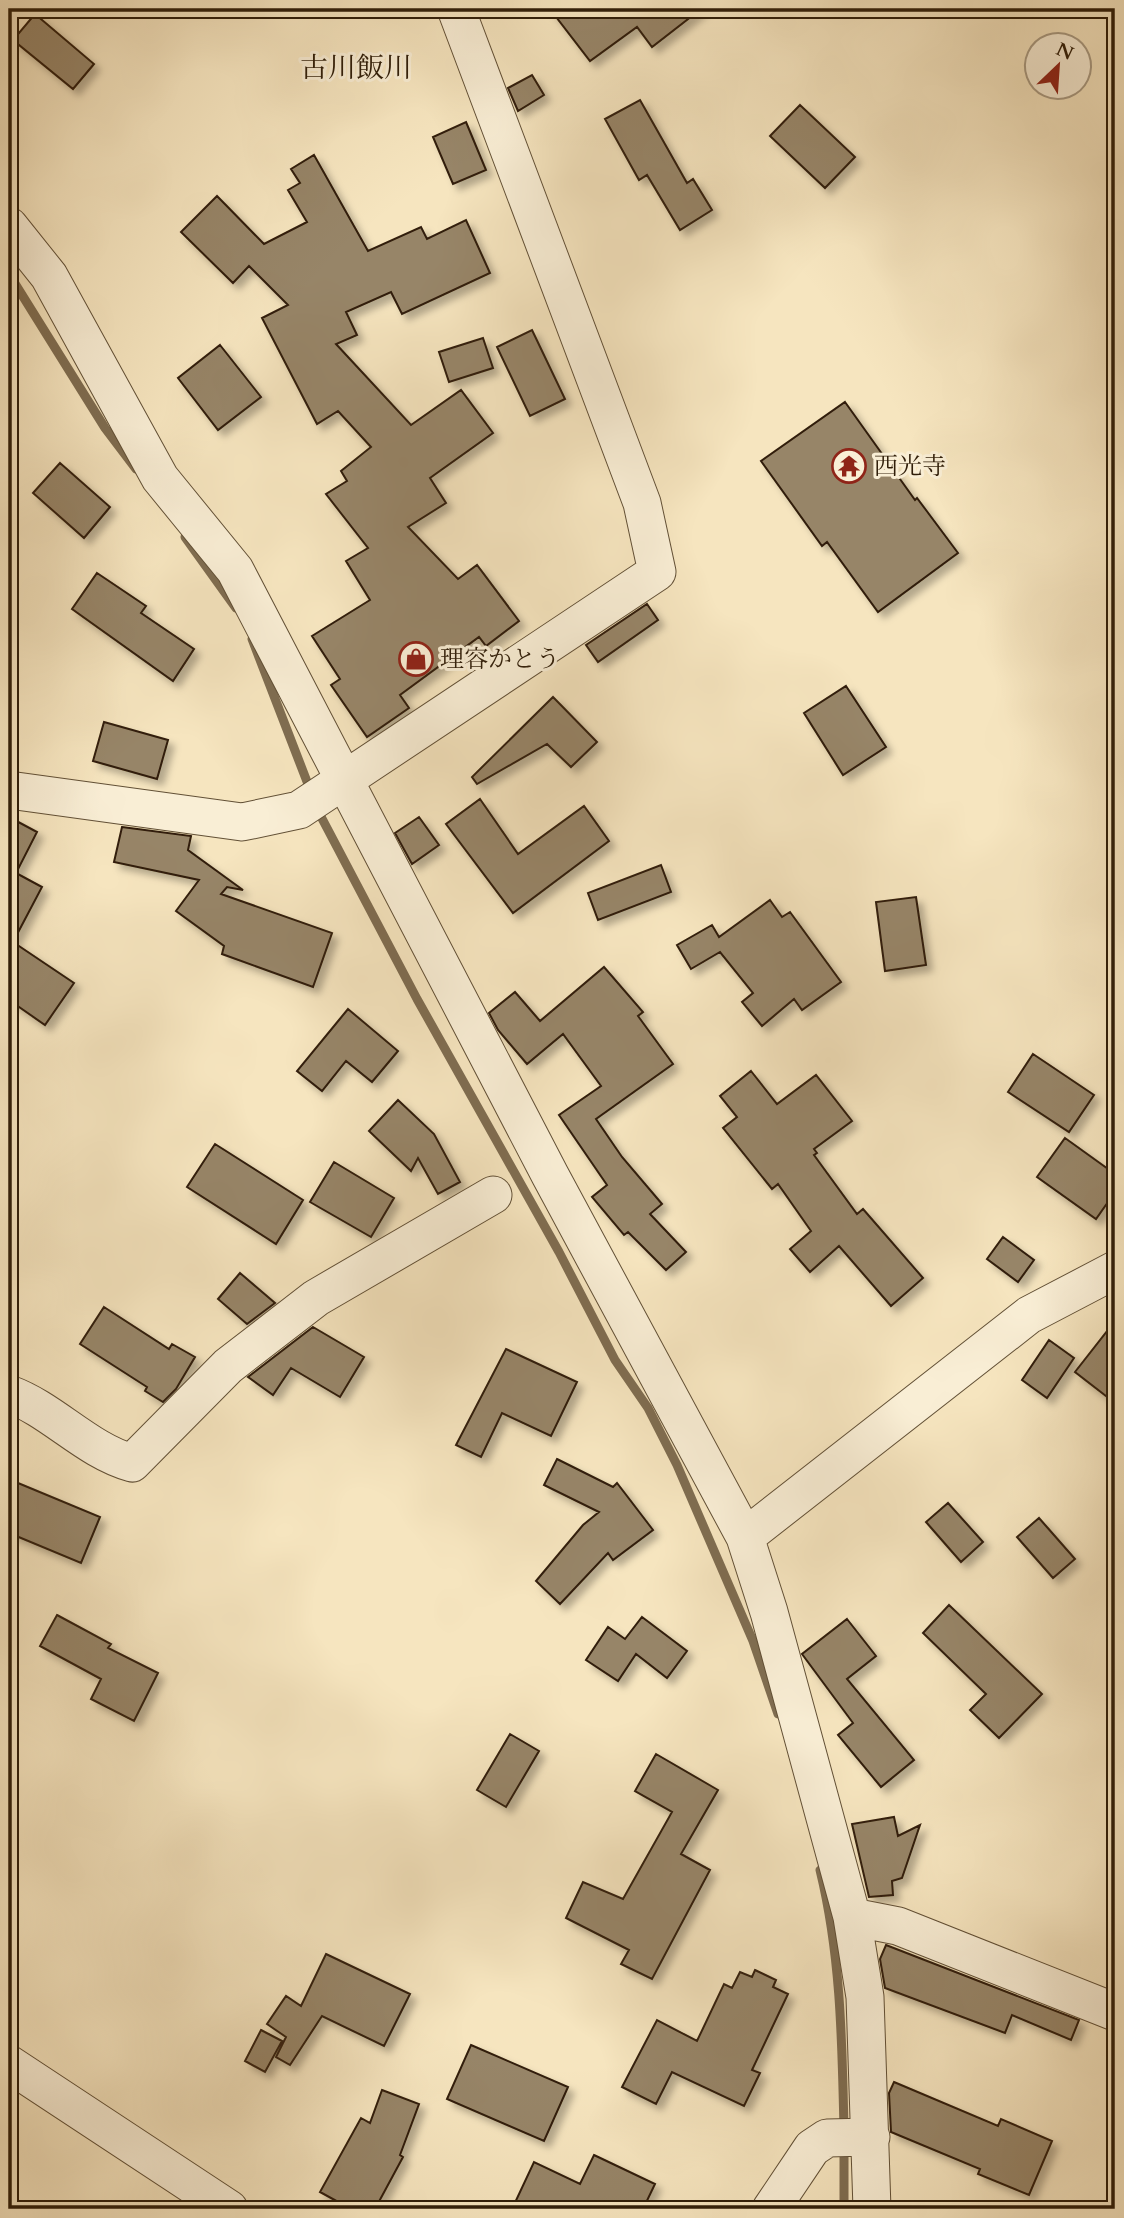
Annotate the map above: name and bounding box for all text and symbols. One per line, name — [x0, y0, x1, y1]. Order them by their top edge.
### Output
north arrow — [1023, 32, 1092, 102]
text: N — [1052, 36, 1078, 67]
district label: 古川飯川 — [300, 49, 412, 87]
temple icon: 西光寺 — [830, 447, 868, 485]
place label: 西光寺 — [874, 450, 946, 483]
shop icon: 理容かとう — [397, 640, 435, 678]
place label: 理容かとう — [440, 643, 560, 676]

